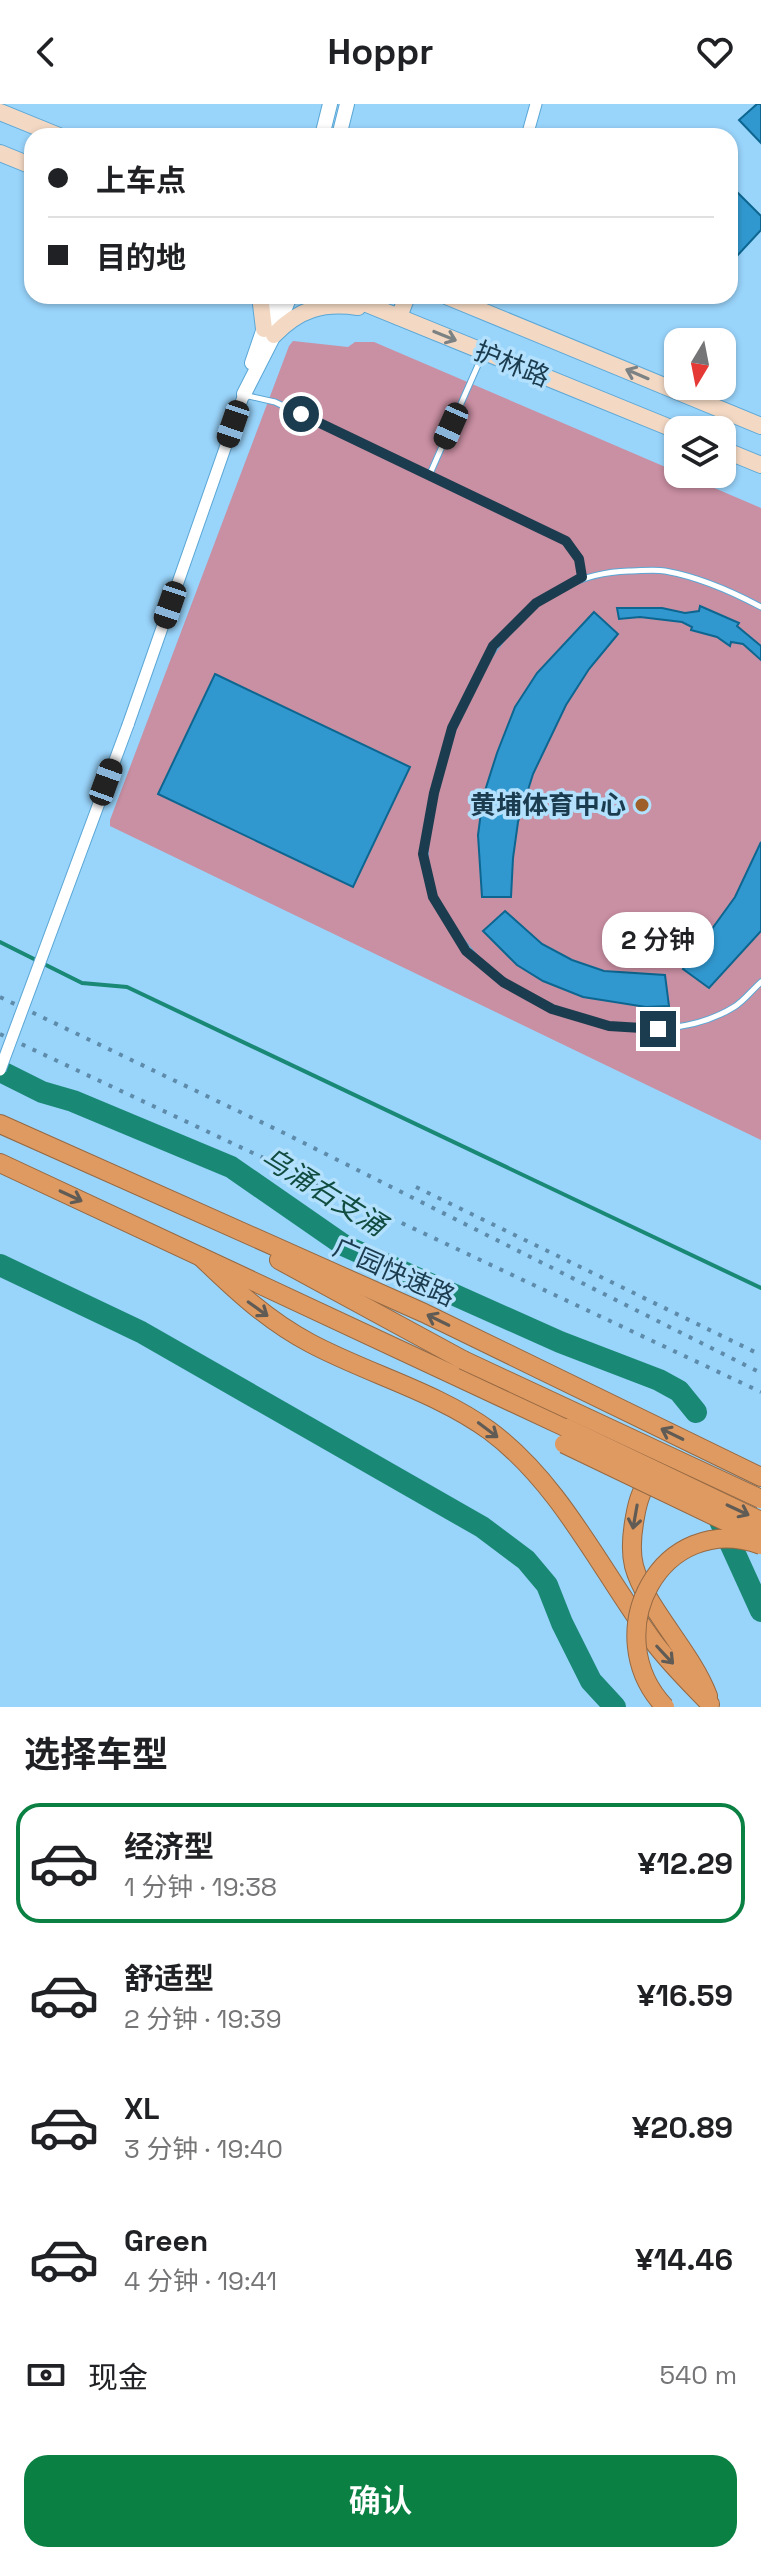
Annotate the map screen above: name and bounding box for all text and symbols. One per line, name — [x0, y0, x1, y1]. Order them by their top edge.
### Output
text: Hoppr — [328, 29, 433, 75]
icon: back — [24, 30, 68, 74]
icon: heart — [693, 30, 737, 74]
text: 上车点 — [96, 161, 186, 200]
text: 目的地 — [96, 238, 186, 277]
north arrow — [664, 328, 736, 400]
map controls — [664, 328, 736, 488]
one-way arrow — [432, 330, 457, 345]
street label: 护林路 — [469, 334, 555, 394]
one-way arrow — [625, 366, 650, 381]
route start — [283, 396, 319, 432]
car — [214, 397, 252, 451]
car — [430, 399, 472, 453]
button: layers — [664, 416, 736, 488]
car — [151, 578, 189, 632]
car — [87, 755, 125, 809]
place label: 黄埔体育中心 — [470, 788, 626, 822]
marker: 黄埔体育中心 — [633, 796, 651, 814]
callout: 2 分钟 — [602, 913, 714, 969]
text: 2 分钟 — [621, 923, 695, 957]
route end — [640, 1011, 676, 1047]
water label: 乌涌右支涌 — [255, 1139, 395, 1245]
one-way arrow — [58, 1189, 82, 1204]
street label: 广园快速路 — [328, 1230, 460, 1314]
one-way arrow — [247, 1301, 269, 1317]
one-way arrow — [426, 1312, 450, 1327]
one-way arrow — [476, 1422, 498, 1439]
one-way arrow — [660, 1426, 684, 1441]
one-way arrow — [726, 1503, 750, 1518]
one-way arrow — [627, 1504, 642, 1529]
one-way arrow — [655, 1645, 674, 1665]
text: 选择车型 — [24, 1732, 168, 1778]
icon: car — [28, 1827, 100, 1899]
text: 经济型 — [124, 1827, 214, 1866]
text: ¥12.29 — [638, 1844, 733, 1883]
text: 1 分钟 · 19:38 — [124, 1870, 277, 1904]
icon: car — [28, 1959, 100, 2031]
text: 舒适型 — [124, 1959, 214, 1998]
text: ¥16.59 — [637, 1976, 733, 2015]
text: 2 分钟 · 19:39 — [124, 2002, 282, 2036]
text: XL — [124, 2089, 160, 2128]
icon: car — [28, 2091, 100, 2163]
text: ¥20.89 — [632, 2108, 733, 2147]
text: 3 分钟 · 19:40 — [124, 2132, 283, 2166]
text: Green — [124, 2221, 208, 2260]
icon: car — [28, 2223, 100, 2295]
text: ¥14.46 — [635, 2240, 733, 2279]
text: 4 分钟 · 19:41 — [124, 2264, 277, 2298]
icon: cash — [24, 2353, 68, 2397]
text: 现金 — [88, 2358, 148, 2397]
text: 540 m — [659, 2358, 737, 2392]
button: 确认 — [24, 2455, 737, 2547]

